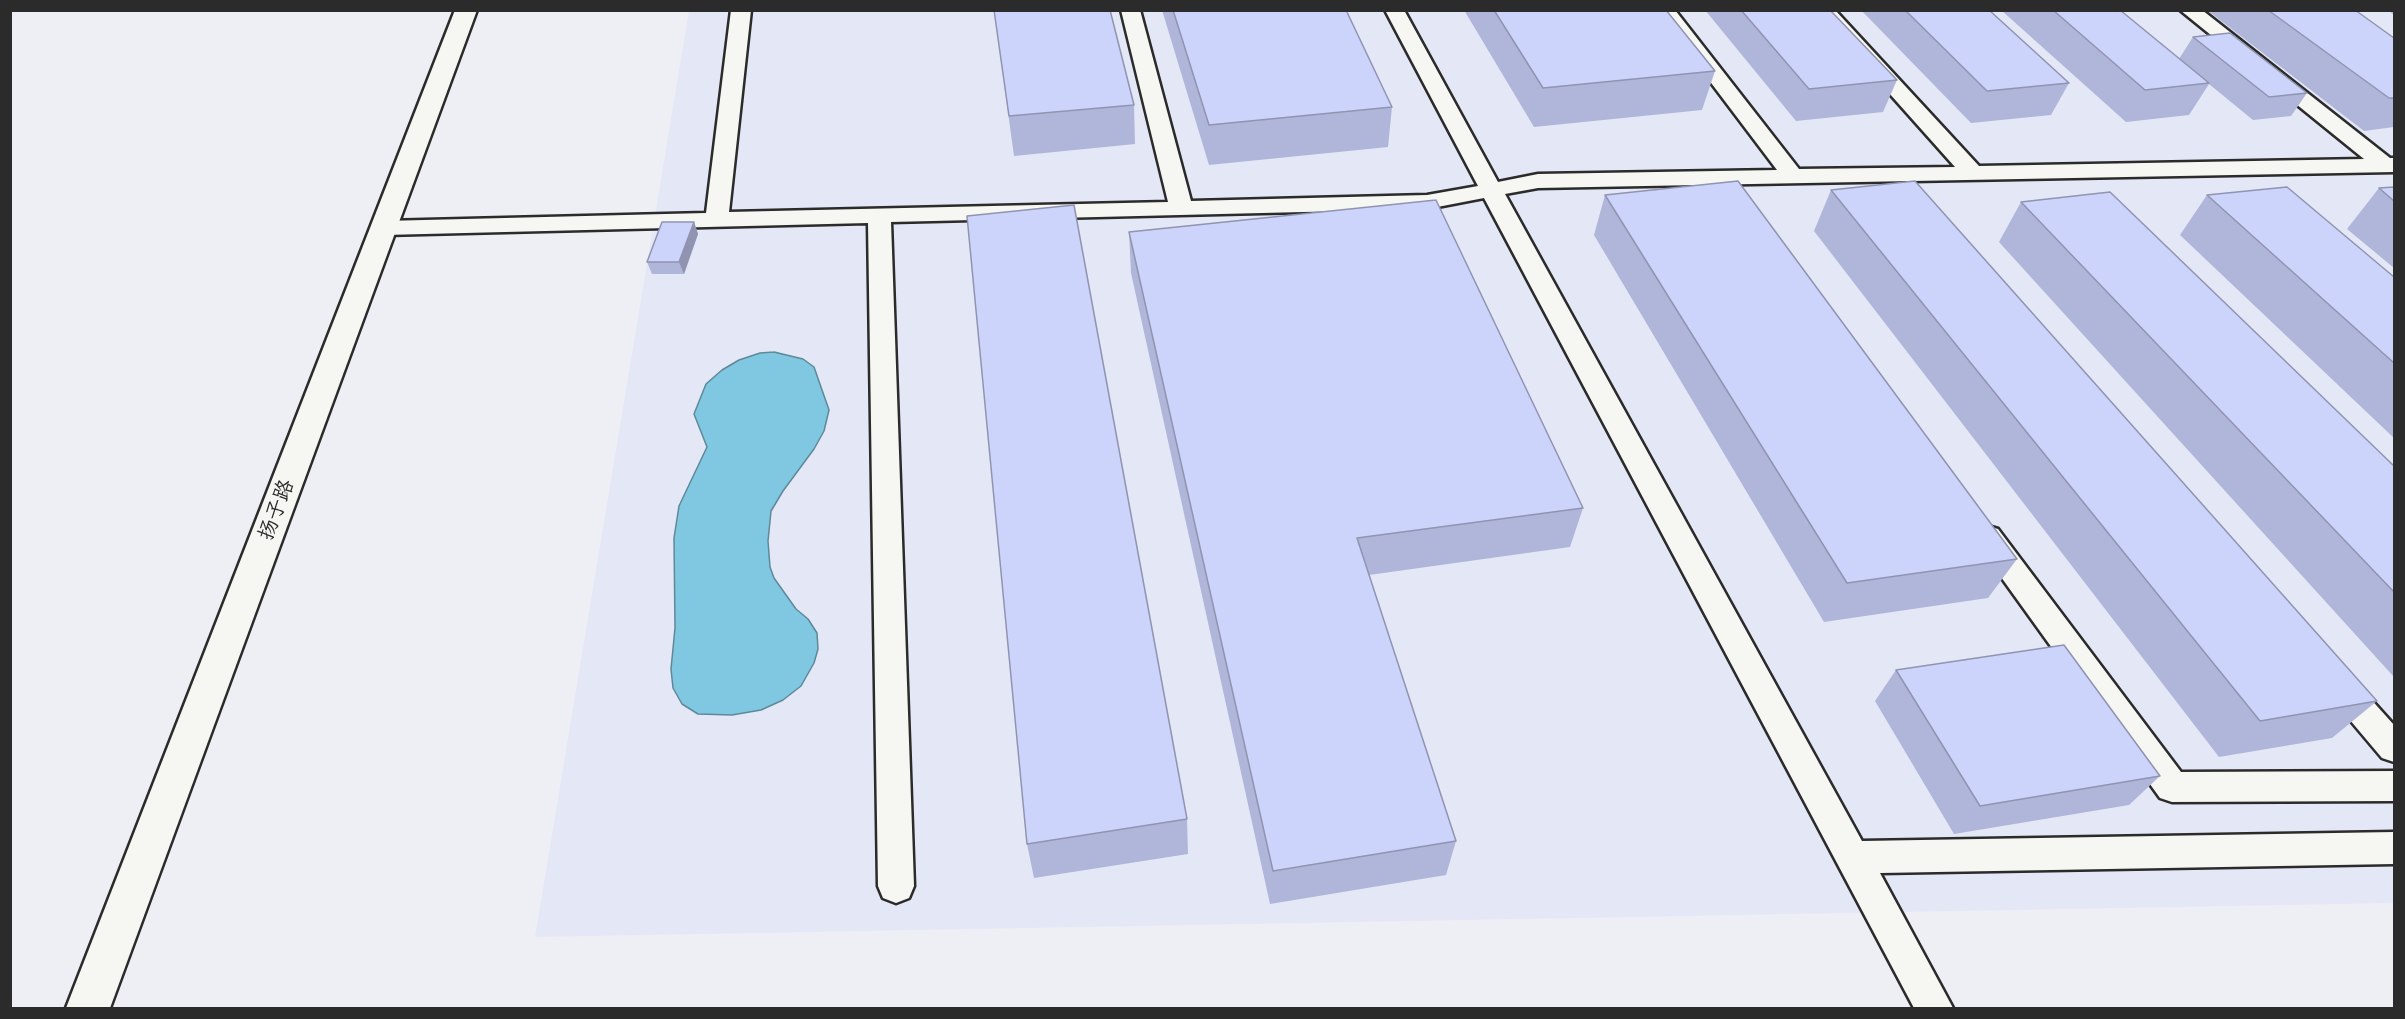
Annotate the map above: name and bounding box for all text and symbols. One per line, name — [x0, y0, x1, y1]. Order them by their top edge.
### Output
street label: 扬子路 — [254, 476, 300, 544]

